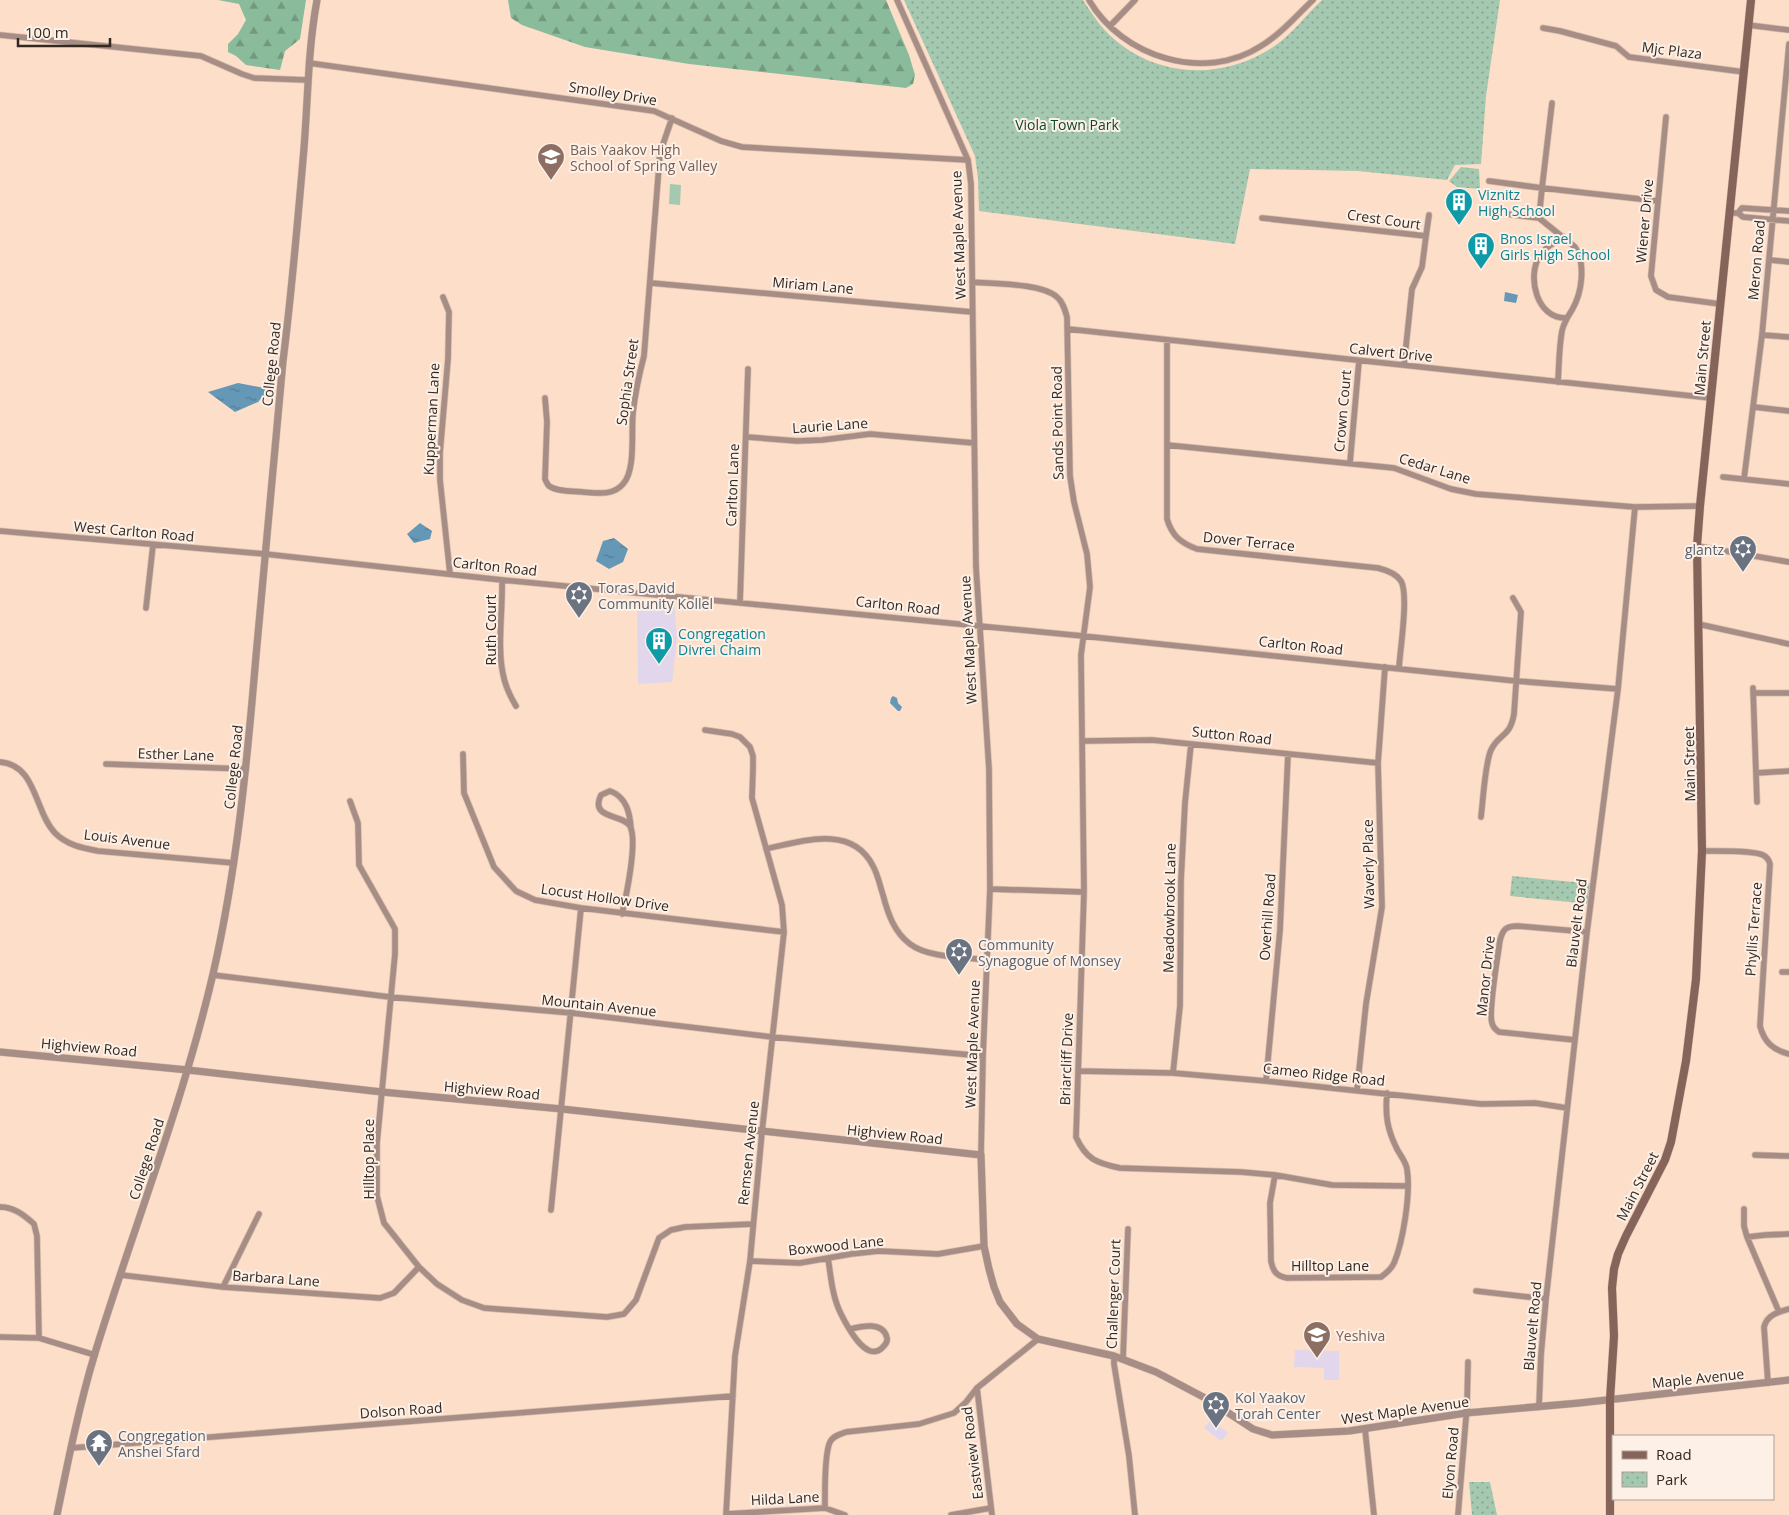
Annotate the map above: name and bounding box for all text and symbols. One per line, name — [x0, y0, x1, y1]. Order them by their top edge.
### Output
scale bar — [18, 15, 110, 47]
text: 100 m — [25, 22, 69, 42]
street label: Mjc Plaza — [1641, 37, 1703, 63]
street label: Smolley Drive — [568, 77, 659, 109]
park label: Viola Town Park — [1015, 115, 1120, 134]
place label: Bais Yaakov High School of Spring Valley — [570, 140, 718, 175]
school or university icon: Bais Yaakov High School of Spring Valley — [536, 142, 566, 181]
street label: West Maple Avenue — [946, 170, 970, 300]
street label: Wiener Drive — [1631, 178, 1657, 264]
place label: Viznitz High School — [1478, 185, 1555, 220]
building icon: Viznitz High School — [1444, 187, 1474, 226]
street label: Crest Court — [1346, 204, 1422, 234]
street label: Meron Road — [1743, 219, 1769, 301]
place label: Bnos Israel Girls High School — [1500, 229, 1610, 264]
building icon: Bnos Israel Girls High School — [1466, 231, 1496, 270]
street label: Miriam Lane — [772, 272, 854, 298]
street label: Main Street — [1689, 320, 1715, 396]
street label: College Road — [257, 321, 285, 407]
street label: Sophia Street — [612, 337, 642, 427]
street label: Calvert Drive — [1348, 338, 1434, 366]
street label: Kupperman Lane — [419, 362, 443, 476]
street label: Sands Point Road — [1047, 366, 1067, 480]
street label: Crown Court — [1329, 369, 1355, 453]
street label: Laurie Lane — [791, 413, 869, 437]
street label: Carlton Lane — [721, 443, 743, 527]
street label: Cedar Lane — [1397, 448, 1473, 488]
street label: West Carlton Road — [73, 516, 195, 546]
street label: Dover Terrace — [1202, 527, 1296, 555]
synagogue icon: glantz — [1728, 534, 1758, 573]
place label: glantz — [1685, 540, 1724, 559]
street label: Carlton Road — [452, 552, 538, 580]
street label: West Maple Avenue — [955, 575, 981, 705]
place label: Toras David Community Kollel — [598, 578, 713, 613]
synagogue icon: Toras David Community Kollel — [564, 580, 594, 619]
street label: Carlton Road — [855, 591, 941, 619]
street label: Ruth Court — [481, 595, 500, 665]
place label: Congregation Divrei Chaim — [678, 624, 766, 659]
building icon: Congregation Divrei Chaim — [644, 626, 674, 665]
street label: Carlton Road — [1258, 631, 1344, 659]
street label: Sutton Road — [1191, 721, 1273, 749]
street label: College Road — [219, 724, 247, 810]
street label: Main Street — [1679, 726, 1699, 802]
street label: Esther Lane — [137, 743, 215, 765]
street label: Waverly Place — [1358, 819, 1378, 909]
street label: Louis Avenue — [83, 824, 171, 854]
street label: Meadowbrook Lane — [1158, 843, 1180, 973]
street label: Overhill Road — [1254, 873, 1280, 961]
street label: Blauvelt Road — [1561, 877, 1591, 969]
street label: Locust Hollow Drive — [540, 879, 670, 915]
street label: Phyllis Terrace — [1740, 881, 1766, 977]
place label: Community Synagogue of Monsey — [978, 935, 1122, 970]
street label: Manor Drive — [1471, 935, 1499, 1017]
synagogue icon: Community Synagogue of Monsey — [944, 937, 974, 976]
street label: West Maple Avenue — [960, 979, 984, 1109]
street label: Mountain Avenue — [541, 990, 658, 1020]
street label: Briarcliff Drive — [1055, 1012, 1077, 1106]
street label: Highview Road — [40, 1033, 138, 1061]
street label: Cameo Ridge Road — [1262, 1058, 1386, 1090]
street label: Highview Road — [443, 1076, 541, 1104]
street label: Remsen Avenue — [733, 1100, 763, 1206]
street label: College Road — [124, 1116, 168, 1202]
street label: Hilltop Place — [359, 1118, 378, 1199]
street label: Highview Road — [846, 1120, 944, 1148]
street label: Main Street — [1611, 1148, 1663, 1224]
street label: Boxwood Lane — [787, 1231, 885, 1259]
street label: Challenger Court — [1102, 1239, 1124, 1349]
street label: Hilltop Lane — [1291, 1256, 1369, 1275]
street label: Barbara Lane — [232, 1265, 320, 1291]
street label: Blauvelt Road — [1519, 1281, 1545, 1371]
school or university icon: Yeshiva — [1302, 1320, 1332, 1359]
place label: Yeshiva — [1336, 1326, 1385, 1345]
street label: Maple Avenue — [1651, 1364, 1745, 1392]
place label: Kol Yaakov Torah Center — [1235, 1388, 1321, 1423]
synagogue icon: Kol Yaakov Torah Center — [1201, 1390, 1231, 1429]
street label: West Maple Avenue — [1340, 1392, 1470, 1428]
street label: Dolson Road — [359, 1398, 443, 1422]
street label: Eastview Road — [957, 1405, 987, 1501]
place label: Congregation Anshei Sfard — [118, 1426, 206, 1461]
street label: Elyon Road — [1437, 1426, 1463, 1500]
temple icon: Congregation Anshei Sfard — [84, 1428, 114, 1467]
legend — [1612, 1435, 1774, 1500]
text: Road — [1656, 1444, 1692, 1464]
text: Park — [1656, 1469, 1687, 1489]
street label: Hilda Lane — [750, 1487, 820, 1509]

